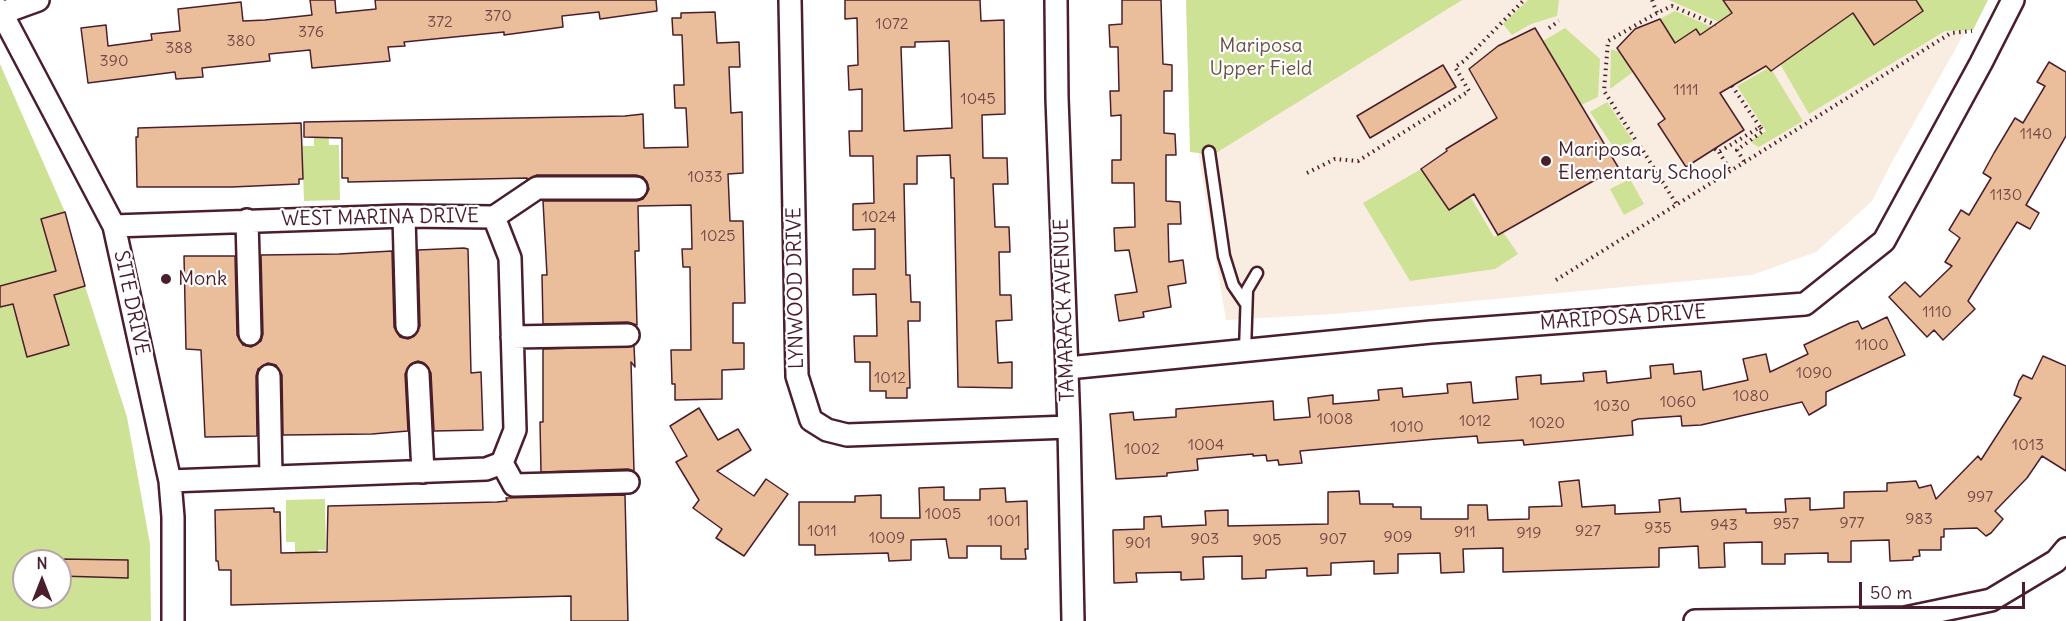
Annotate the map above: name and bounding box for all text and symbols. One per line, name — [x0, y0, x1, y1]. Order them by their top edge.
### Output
house number: 370 — [484, 6, 512, 26]
house number: 372 — [427, 12, 453, 32]
house number: 1072 — [875, 14, 909, 34]
house number: 376 — [298, 22, 324, 42]
house number: 380 — [227, 31, 255, 51]
park label: Mariposa Upper Field — [1210, 34, 1312, 81]
house number: 388 — [165, 38, 193, 58]
house number: 390 — [100, 51, 128, 71]
house number: 1111 — [1673, 80, 1699, 100]
house number: 1045 — [960, 89, 996, 109]
house number: 1140 — [2020, 124, 2052, 144]
place label: Mariposa Elementary School — [1558, 138, 1727, 185]
marker: Mariposa Elementary School — [1539, 154, 1553, 168]
house number: 1033 — [687, 167, 723, 187]
house number: 1130 — [1990, 185, 2022, 205]
street label: WEST MARINA DRIVE — [281, 204, 479, 232]
street label: LYNWOOD DRIVE — [783, 207, 809, 369]
house number: 1024 — [862, 207, 896, 227]
street label: TAMARACK AVENUE — [1050, 218, 1080, 402]
house number: 1025 — [701, 226, 735, 246]
street label: SITE DRIVE — [108, 248, 154, 358]
place label: Monk — [178, 267, 227, 291]
marker: Monk — [159, 272, 173, 286]
street label: MARIPOSA DRIVE — [1539, 300, 1707, 336]
house number: 1110 — [1922, 302, 1952, 322]
house number: 1100 — [1855, 335, 1889, 355]
house number: 1090 — [1796, 363, 1832, 383]
house number: 1012 — [874, 368, 906, 388]
house number: 1080 — [1733, 386, 1769, 406]
house number: 1060 — [1660, 392, 1696, 412]
house number: 1030 — [1594, 396, 1630, 416]
house number: 1008 — [1317, 409, 1353, 429]
house number: 1012 — [1459, 411, 1491, 431]
house number: 1020 — [1529, 413, 1565, 433]
house number: 1010 — [1390, 417, 1424, 437]
house number: 1004 — [1188, 435, 1224, 455]
house number: 1013 — [2012, 435, 2044, 455]
house number: 1002 — [1124, 439, 1160, 459]
house number: 997 — [1967, 487, 1993, 507]
house number: 1005 — [925, 504, 961, 524]
house number: 983 — [1905, 509, 1933, 529]
house number: 1001 — [987, 511, 1021, 531]
house number: 977 — [1840, 513, 1864, 533]
house number: 957 — [1773, 514, 1799, 534]
house number: 943 — [1710, 515, 1738, 535]
house number: 935 — [1644, 518, 1672, 538]
house number: 1011 — [807, 521, 837, 541]
house number: 927 — [1575, 521, 1601, 541]
house number: 911 — [1454, 522, 1476, 542]
house number: 919 — [1517, 523, 1541, 543]
house number: 909 — [1384, 527, 1412, 547]
house number: 1009 — [869, 528, 905, 548]
house number: 903 — [1191, 529, 1219, 549]
house number: 907 — [1319, 529, 1347, 549]
house number: 905 — [1253, 530, 1281, 550]
house number: 901 — [1125, 533, 1151, 553]
north arrow — [12, 549, 72, 609]
text: N — [36, 553, 48, 573]
scale bar — [1862, 570, 2028, 608]
text: 50 m — [1870, 581, 1912, 604]

